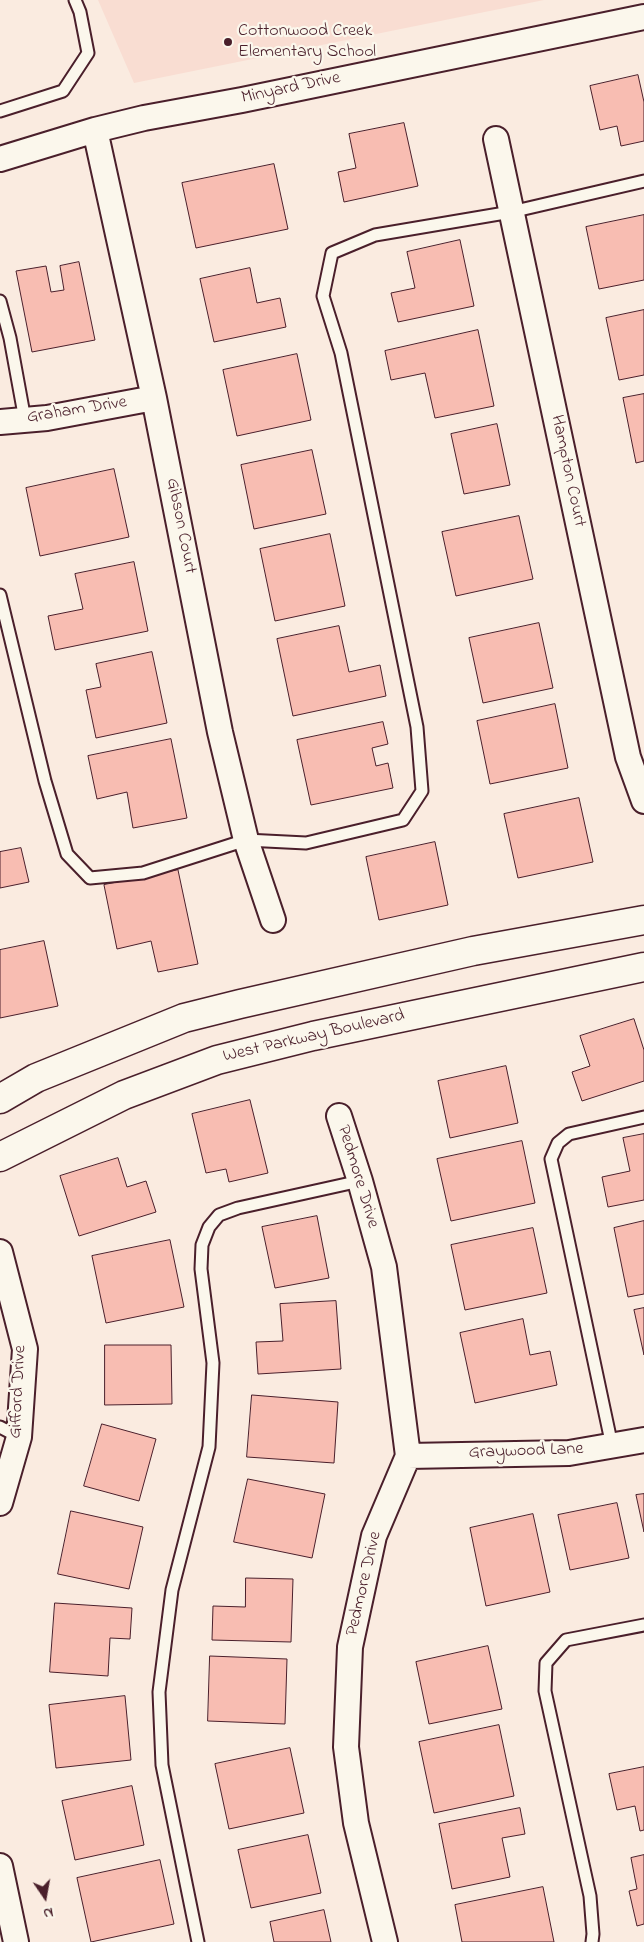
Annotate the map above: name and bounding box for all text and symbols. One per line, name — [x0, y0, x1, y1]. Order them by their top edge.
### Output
place label: Cottonwood Creek Elementary School — [238, 21, 376, 64]
marker: Cottonwood Creek Elementary School — [222, 36, 234, 48]
street label: Minyard Drive — [240, 68, 342, 110]
street label: Graham Drive — [25, 392, 129, 430]
street label: Hampton Court — [545, 413, 589, 529]
street label: Gibson Court — [160, 476, 200, 576]
street label: West Parkway Boulevard — [221, 1006, 407, 1068]
street label: Pedmore Drive — [331, 1123, 383, 1231]
street label: Gifford Drive — [6, 1345, 32, 1439]
street label: Graywood Lane — [468, 1439, 584, 1465]
street label: Pedmore Drive — [342, 1530, 388, 1638]
north arrow — [20, 1872, 70, 1922]
text: N — [41, 1901, 55, 1923]

